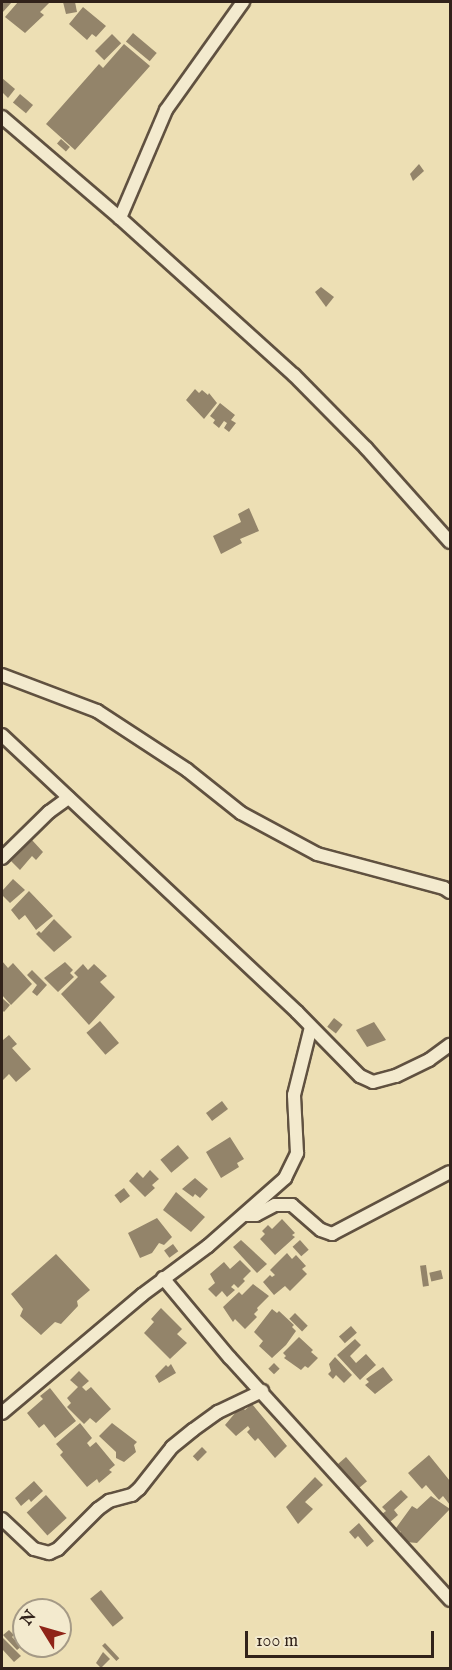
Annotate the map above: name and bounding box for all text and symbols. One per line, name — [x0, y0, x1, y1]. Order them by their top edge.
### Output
north arrow — [12, 1598, 72, 1658]
text: N — [17, 1607, 41, 1630]
scale bar — [248, 1619, 437, 1657]
text: 100 m — [256, 1630, 298, 1653]

